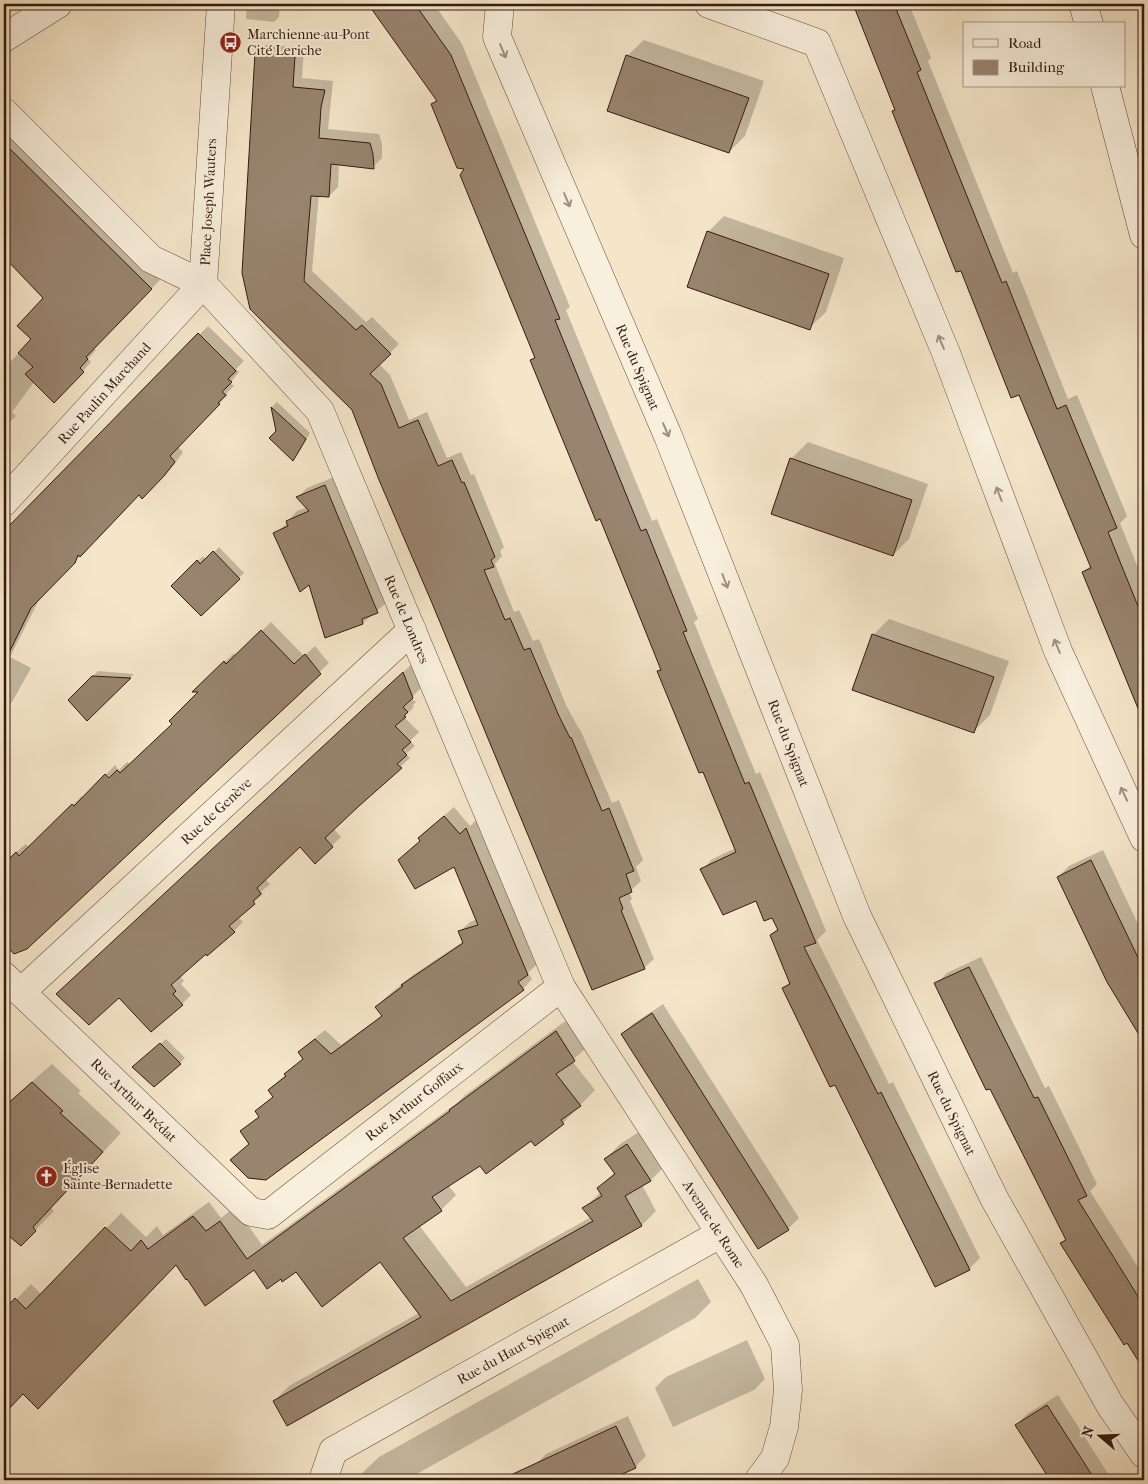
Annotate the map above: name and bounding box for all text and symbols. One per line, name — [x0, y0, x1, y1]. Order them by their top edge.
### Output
legend — [963, 22, 1126, 88]
place label: Marchienne-au-Pont Cité Leriche — [247, 26, 370, 59]
bus stop icon: Marchienne-au-Pont Cité Leriche — [219, 30, 243, 54]
text: Road — [1008, 34, 1042, 52]
one-way arrow — [499, 43, 508, 58]
text: Building — [1008, 58, 1065, 76]
street label: Place Joseph Wauters — [197, 138, 220, 266]
one-way arrow — [563, 192, 572, 207]
street label: Rue du Spignat — [612, 321, 663, 413]
one-way arrow — [936, 335, 946, 350]
street label: Rue Paulin Marchand — [54, 339, 155, 448]
one-way arrow — [661, 422, 671, 437]
one-way arrow — [994, 487, 1003, 502]
street label: Rue de Londres — [380, 572, 433, 666]
one-way arrow — [721, 573, 730, 588]
one-way arrow — [1051, 639, 1061, 654]
street label: Rue du Spignat — [764, 697, 813, 789]
street label: Rue de Genève — [177, 774, 255, 848]
one-way arrow — [1119, 787, 1128, 802]
street label: Rue Arthur Brédat — [87, 1055, 180, 1146]
street label: Rue Arthur Goffaux — [362, 1058, 467, 1145]
street label: Rue du Spignat — [924, 1068, 979, 1158]
place label: Église Sainte-Bernadette — [63, 1159, 173, 1193]
church icon: Église Sainte-Bernadette — [35, 1164, 59, 1188]
street label: Avenue de Rome — [678, 1176, 748, 1271]
street label: Rue du Haut Spignat — [454, 1313, 572, 1388]
north arrow — [1076, 1412, 1126, 1462]
text: N — [1078, 1424, 1098, 1440]

